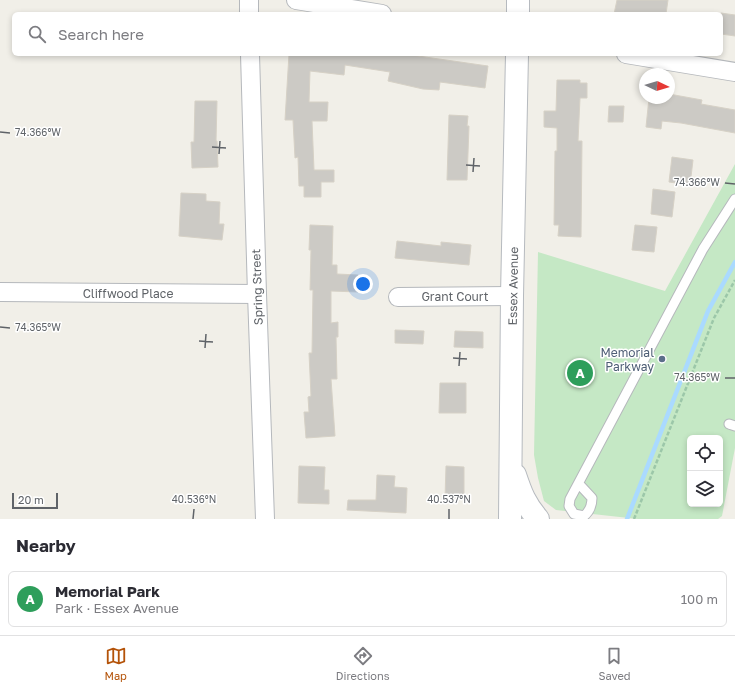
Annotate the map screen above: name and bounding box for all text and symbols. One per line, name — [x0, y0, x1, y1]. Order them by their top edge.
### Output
search box — [12, 12, 723, 56]
icon: search — [26, 23, 48, 45]
text: Search here — [58, 25, 144, 43]
north arrow — [639, 68, 675, 104]
text: 74.366°W — [15, 126, 61, 138]
text: 74.366°W — [674, 176, 720, 188]
street label: Essex Avenue — [505, 246, 521, 325]
street label: Spring Street — [248, 248, 266, 325]
your location — [353, 274, 373, 294]
street label: Cliffwood Place — [83, 286, 173, 301]
street label: Grant Court — [421, 289, 489, 304]
text: 74.365°W — [15, 321, 61, 333]
place label: Memorial Parkway — [600, 345, 654, 374]
marker: Memorial Parkway — [657, 354, 667, 364]
pin: A — [567, 358, 593, 388]
text: 74.365°W — [674, 371, 720, 383]
map controls — [687, 435, 723, 507]
button: locate — [687, 435, 723, 471]
button: layers — [687, 471, 723, 507]
scale bar — [12, 491, 58, 510]
text: 20 m — [18, 493, 44, 506]
text: 40.536°N — [172, 493, 216, 505]
text: 40.537°N — [427, 493, 471, 505]
text: Nearby — [16, 535, 76, 556]
text: Memorial Park — [55, 582, 160, 600]
text: A — [25, 591, 35, 607]
text: 100 m — [681, 591, 718, 607]
text: Park · Essex Avenue — [55, 600, 179, 616]
tab: Map — [104, 645, 127, 682]
tab: Directions — [336, 645, 390, 682]
tab: Saved — [598, 645, 631, 682]

